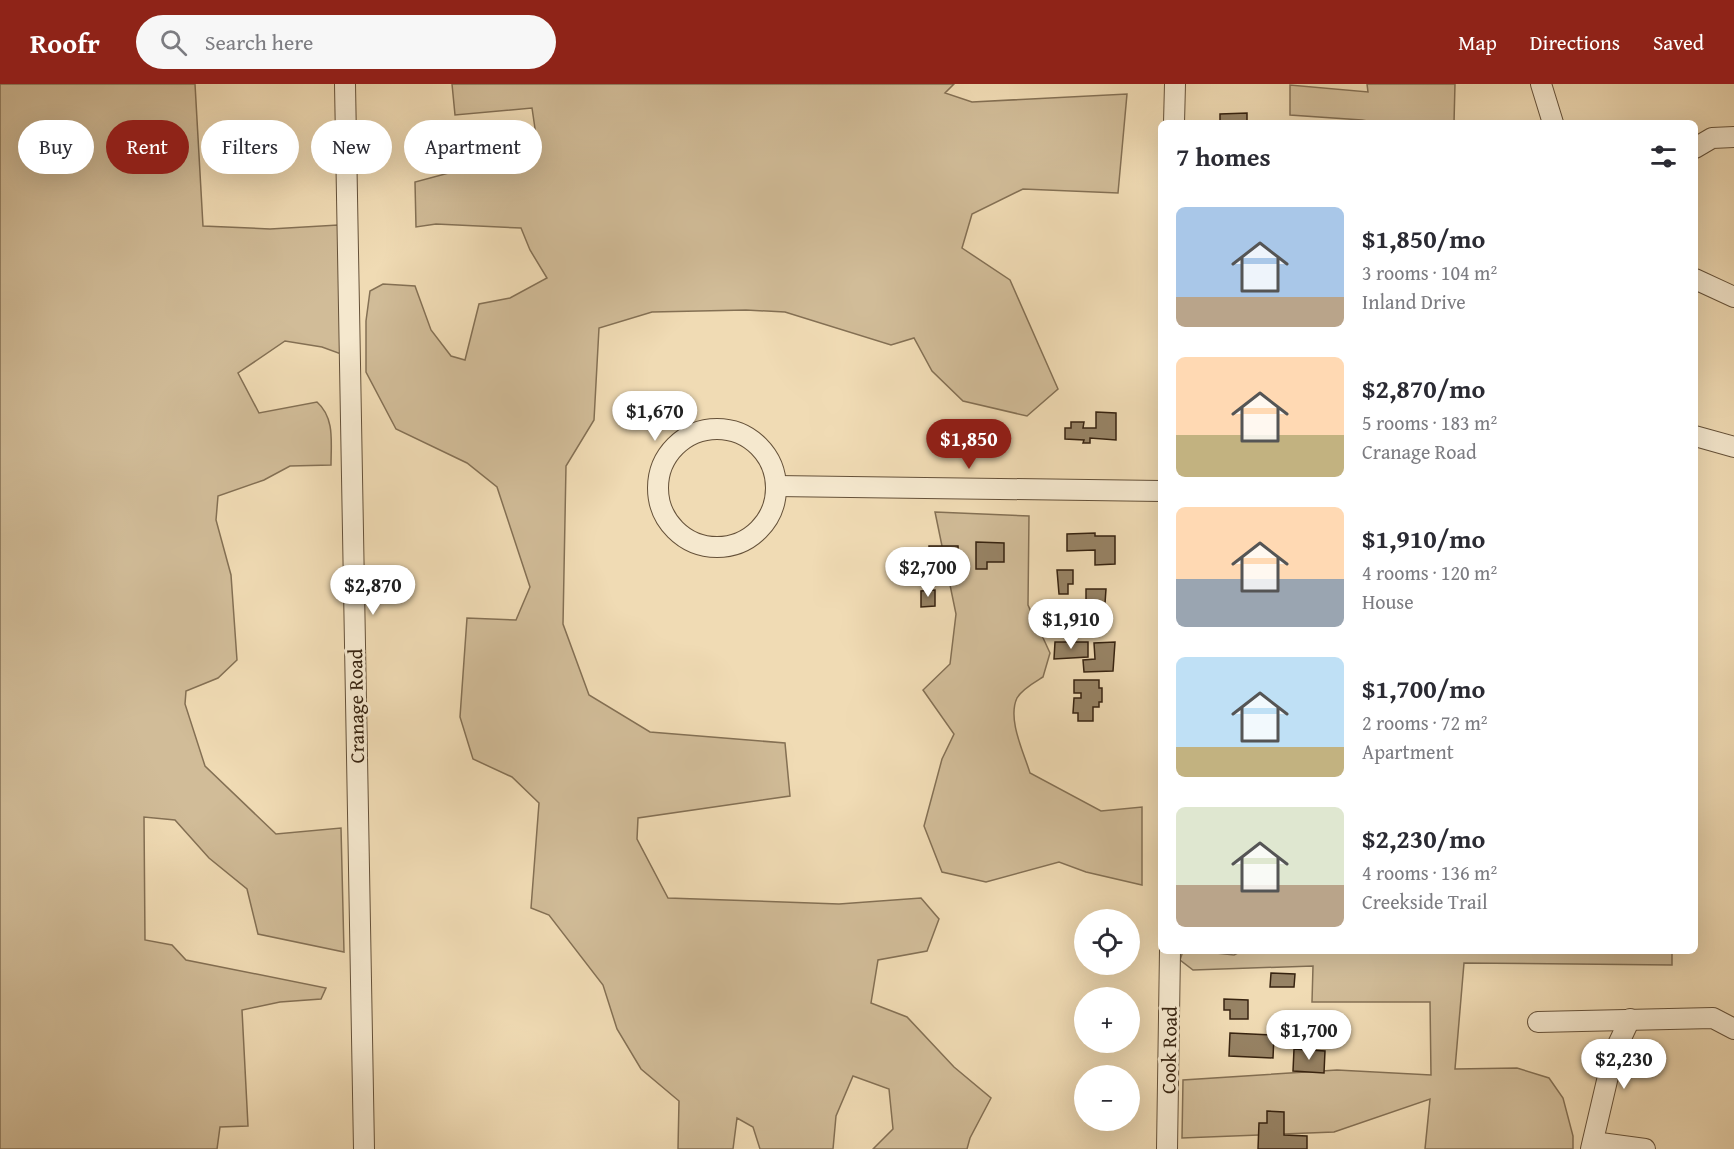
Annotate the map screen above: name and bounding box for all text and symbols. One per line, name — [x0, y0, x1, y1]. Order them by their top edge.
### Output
search box — [136, 15, 556, 69]
text: Roofr — [30, 22, 100, 63]
icon: search — [157, 26, 190, 59]
text: Search here — [205, 26, 313, 58]
text: Map — [1458, 27, 1497, 58]
text: Directions — [1530, 27, 1620, 58]
text: Saved — [1653, 27, 1704, 58]
chip: Buy — [18, 120, 94, 174]
chip: Rent — [106, 120, 189, 174]
chip: Filters — [201, 120, 299, 174]
chip: New — [311, 120, 392, 174]
chip: Apartment — [404, 120, 542, 174]
text: 7 homes — [1176, 137, 1271, 176]
icon: filters — [1647, 140, 1680, 173]
text: $1,850/mo — [1362, 219, 1485, 258]
icon: home — [1224, 231, 1296, 303]
text: 3 rooms · 104 m² — [1362, 258, 1497, 287]
text: Inland Drive — [1362, 287, 1466, 316]
text: $2,870/mo — [1362, 369, 1485, 408]
icon: home — [1224, 381, 1296, 453]
pin: $1,670 — [606, 391, 704, 442]
text: $1,670 — [626, 396, 684, 425]
text: 5 rooms · 183 m² — [1362, 408, 1497, 437]
pin: $1,850 — [920, 419, 1018, 470]
text: $1,850 — [940, 424, 998, 453]
text: Cranage Road — [1362, 437, 1477, 466]
text: $1,910/mo — [1362, 519, 1485, 558]
icon: home — [1224, 531, 1296, 603]
pin: $2,700 — [879, 547, 977, 598]
text: $2,700 — [899, 552, 957, 581]
text: 4 rooms · 120 m² — [1362, 558, 1497, 587]
pin: $2,870 — [324, 565, 422, 616]
text: $2,870 — [344, 570, 402, 599]
text: House — [1362, 587, 1414, 616]
pin: $1,910 — [1022, 599, 1120, 650]
text: $1,910 — [1042, 604, 1100, 633]
street label: Cranage Road — [340, 648, 371, 764]
text: $1,700/mo — [1362, 669, 1485, 708]
icon: home — [1224, 681, 1296, 753]
text: 2 rooms · 72 m² — [1362, 708, 1488, 737]
text: Apartment — [1362, 737, 1454, 766]
text: $2,230/mo — [1362, 819, 1485, 858]
icon: home — [1224, 831, 1296, 903]
text: 4 rooms · 136 m² — [1362, 858, 1497, 887]
text: Creekside Trail — [1362, 887, 1488, 916]
map controls — [1074, 909, 1140, 1131]
button: locate — [1074, 909, 1140, 975]
button: + — [1074, 987, 1140, 1053]
street label: Cook Road — [1153, 1006, 1184, 1094]
pin: $1,700 — [1260, 1010, 1358, 1061]
text: $1,700 — [1280, 1015, 1338, 1044]
pin: $2,230 — [1575, 1039, 1673, 1090]
text: $2,230 — [1595, 1044, 1653, 1073]
button: − — [1074, 1065, 1140, 1131]

